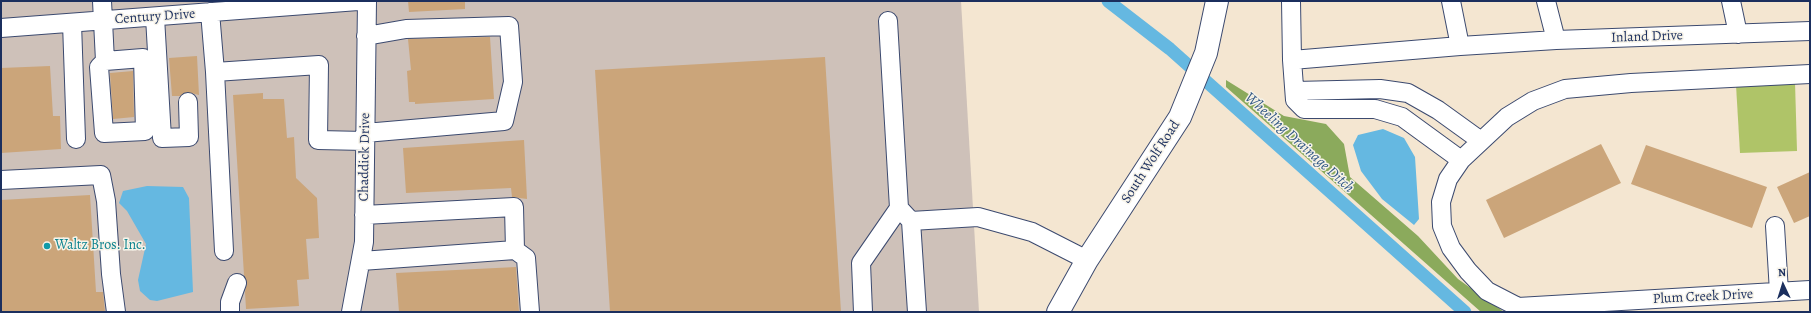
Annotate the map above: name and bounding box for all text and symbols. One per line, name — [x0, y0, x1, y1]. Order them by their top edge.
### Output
street label: Century Drive — [114, 6, 196, 28]
street label: Inland Drive — [1611, 27, 1683, 47]
water label: Wheeling Drainage Ditch — [1240, 89, 1358, 197]
street label: Chaddick Drive — [356, 112, 374, 202]
street label: South Wolf Road — [1118, 117, 1184, 207]
place label: Waltz Bros. Inc. — [55, 238, 146, 254]
marker: Waltz Bros. Inc. — [42, 241, 52, 251]
north arrow — [1763, 265, 1803, 305]
text: N — [1778, 265, 1787, 280]
street label: Plum Creek Drive — [1652, 286, 1754, 308]

